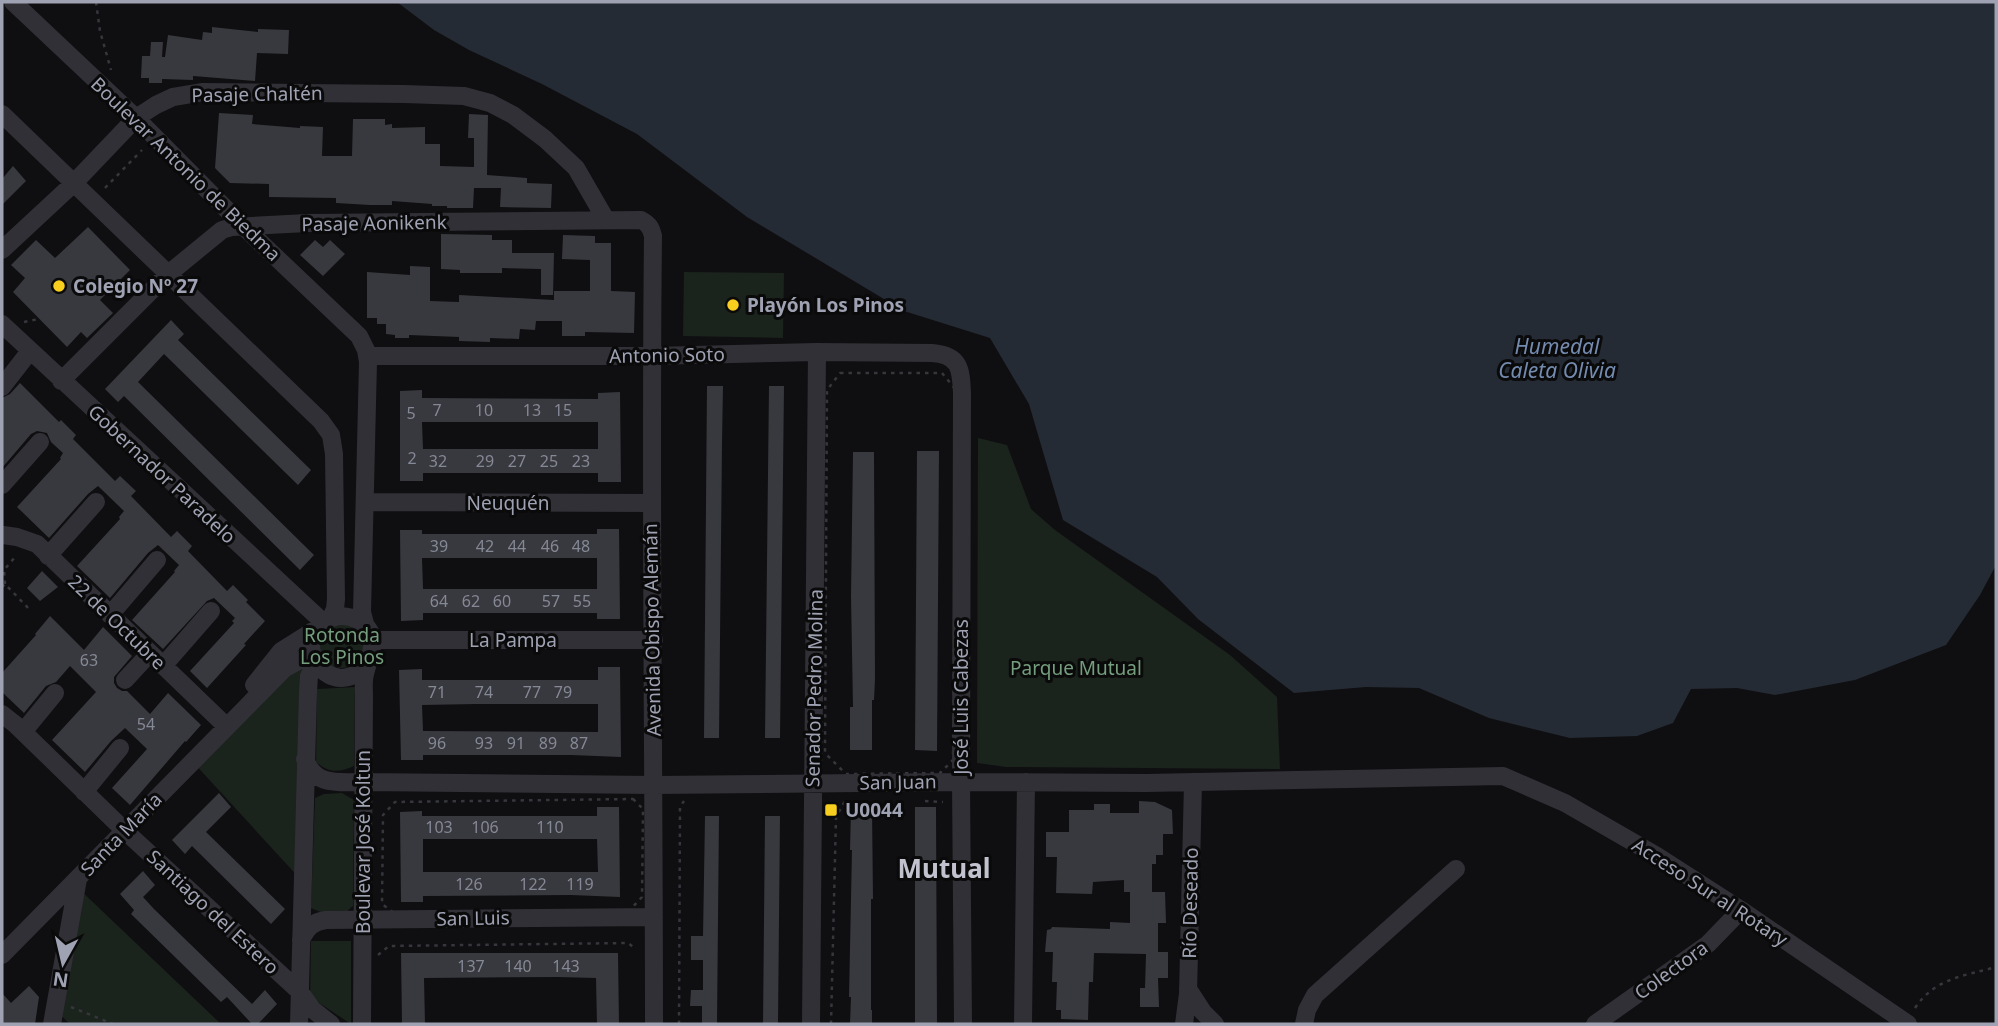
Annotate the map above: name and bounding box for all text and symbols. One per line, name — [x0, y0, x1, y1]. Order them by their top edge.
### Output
street label: Boulevar Antonio de Biedma — [85, 71, 287, 267]
street label: Pasaje Chaltén — [191, 80, 323, 108]
street label: Pasaje Aonikenk — [301, 209, 447, 237]
place label: Colegio Nº 27 — [73, 273, 198, 299]
marker: Colegio Nº 27 — [51, 278, 67, 294]
place label: Playón Los Pinos — [747, 292, 904, 318]
marker: Playón Los Pinos — [725, 297, 741, 313]
water label: Humedal Caleta Olivia — [1498, 332, 1616, 384]
street label: Antonio Soto — [609, 341, 725, 369]
street label: Gobernador Paradelo — [83, 399, 241, 549]
house number: 7 — [432, 399, 442, 421]
house number: 10 — [475, 399, 493, 421]
house number: 13 — [523, 399, 541, 421]
house number: 15 — [554, 399, 572, 421]
house number: 5 — [406, 402, 416, 424]
house number: 2 — [407, 447, 417, 469]
house number: 32 — [429, 450, 447, 472]
house number: 29 — [476, 450, 494, 472]
house number: 27 — [508, 450, 526, 472]
house number: 25 — [540, 450, 558, 472]
house number: 23 — [572, 450, 590, 472]
street label: Neuquén — [467, 490, 549, 516]
street label: Avenida Obispo Alemán — [637, 523, 667, 737]
house number: 39 — [430, 535, 448, 557]
house number: 42 — [476, 535, 494, 557]
house number: 44 — [508, 535, 526, 557]
house number: 46 — [541, 535, 559, 557]
house number: 48 — [572, 535, 590, 557]
street label: 22 de Octubre — [62, 569, 172, 675]
street label: Senador Pedro Molina — [799, 589, 829, 787]
house number: 64 — [430, 590, 448, 612]
house number: 62 — [462, 590, 480, 612]
house number: 60 — [493, 590, 511, 612]
house number: 57 — [542, 590, 560, 612]
house number: 55 — [573, 590, 591, 612]
street label: José Luis Cabezas — [948, 619, 974, 777]
park label: Rotonda Los Pinos — [300, 622, 384, 670]
street label: La Pampa — [469, 627, 557, 653]
house number: 63 — [80, 649, 98, 671]
park label: Parque Mutual — [1010, 655, 1142, 681]
house number: 71 — [428, 681, 446, 703]
house number: 74 — [475, 681, 493, 703]
house number: 77 — [523, 681, 541, 703]
house number: 79 — [554, 681, 572, 703]
house number: 54 — [137, 713, 155, 735]
house number: 96 — [428, 732, 446, 754]
house number: 93 — [475, 732, 493, 754]
house number: 91 — [507, 732, 525, 754]
house number: 89 — [539, 732, 557, 754]
house number: 87 — [570, 732, 588, 754]
street label: Boulevar José Koltun — [350, 750, 376, 934]
street label: San Juan — [859, 768, 937, 796]
street label: Santa María — [75, 787, 167, 881]
place label: U0044 — [845, 797, 903, 823]
marker: U0044 — [823, 802, 839, 818]
house number: 103 — [425, 816, 453, 838]
house number: 106 — [471, 816, 499, 838]
house number: 110 — [536, 816, 564, 838]
street label: Acceso Sur al Rotary — [1627, 832, 1793, 952]
street label: Santiago del Estero — [141, 844, 285, 980]
street label: Río Deseado — [1176, 847, 1204, 959]
district label: Mutual — [898, 850, 990, 886]
house number: 126 — [455, 873, 483, 895]
house number: 122 — [519, 873, 547, 895]
house number: 119 — [566, 873, 594, 895]
street label: San Luis — [436, 904, 510, 932]
north arrow — [28, 928, 98, 998]
street label: Colectora — [1629, 935, 1713, 1005]
house number: 137 — [457, 955, 485, 977]
house number: 140 — [504, 955, 532, 977]
house number: 143 — [552, 955, 580, 977]
text: N — [51, 966, 70, 994]

